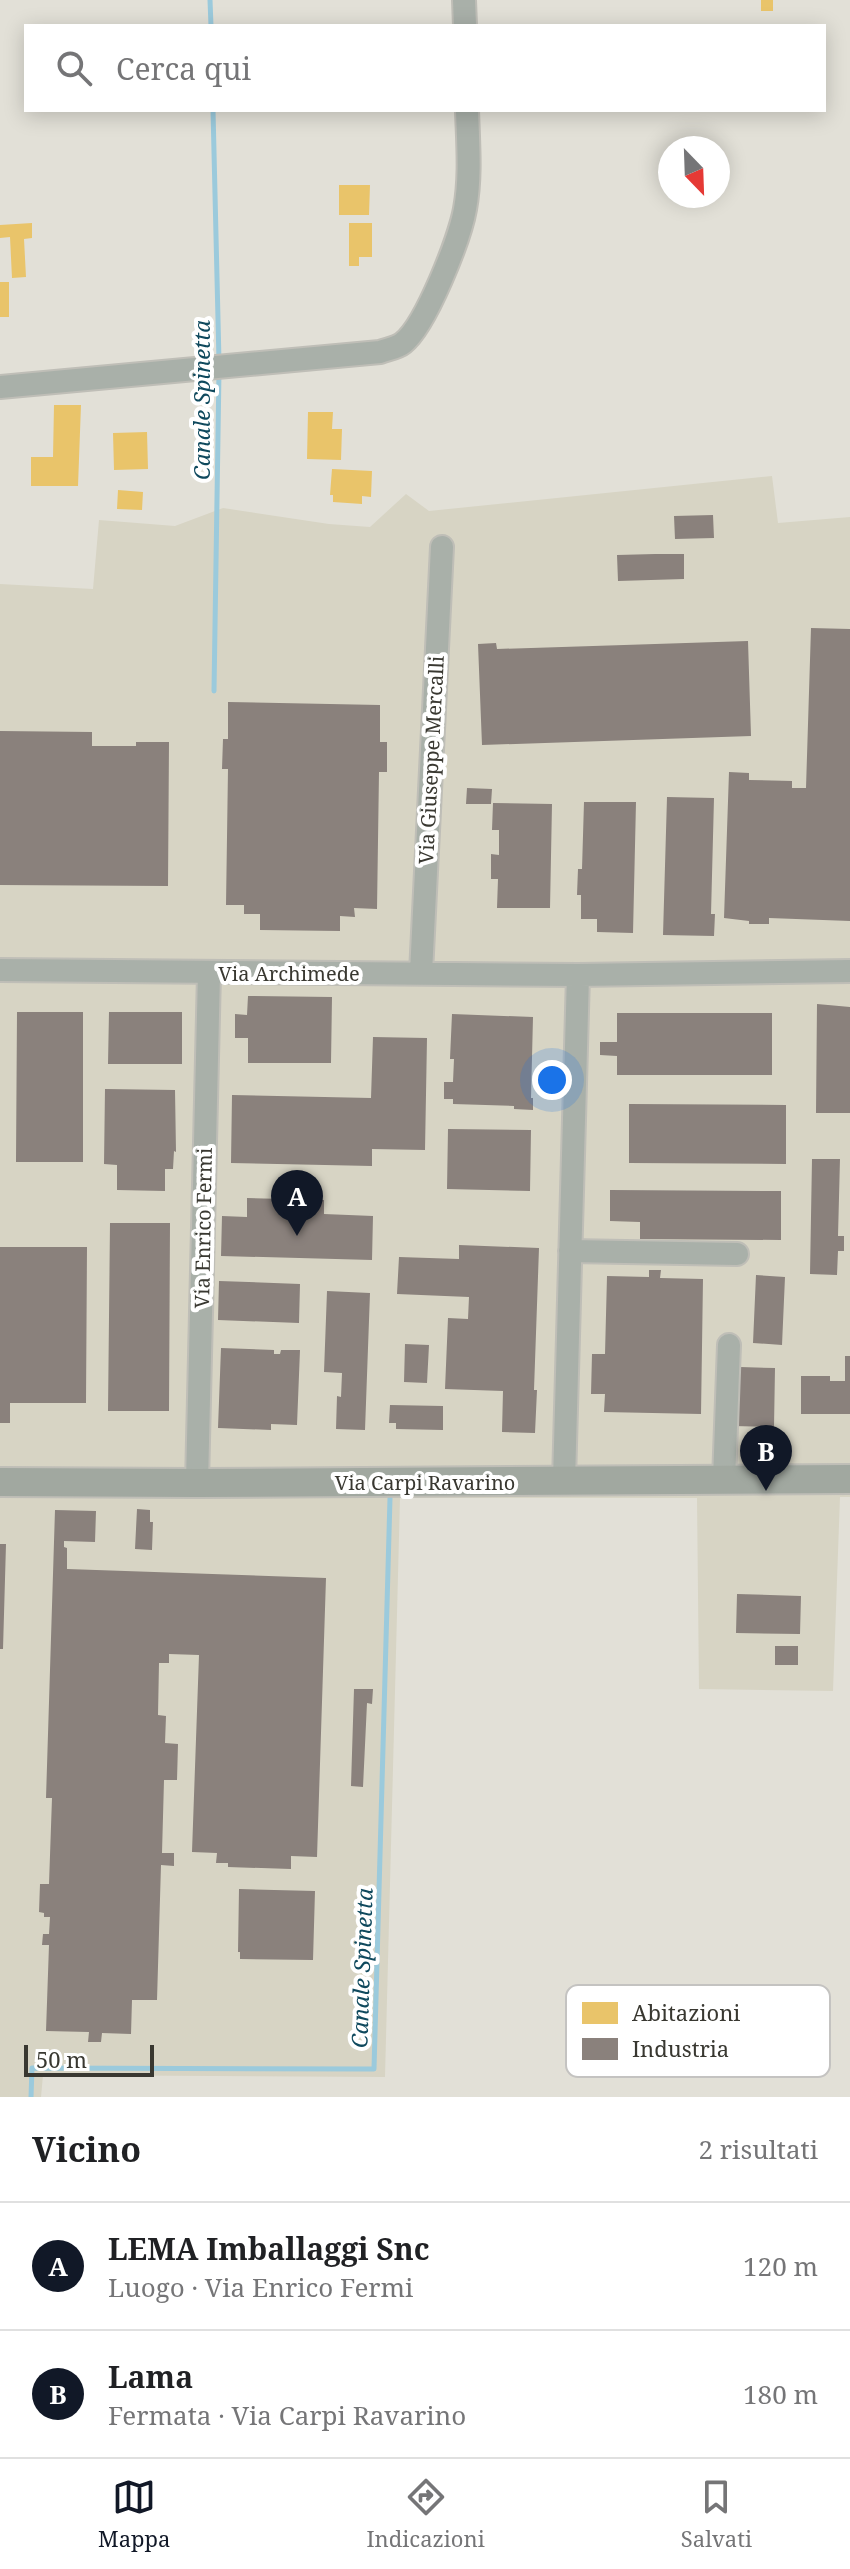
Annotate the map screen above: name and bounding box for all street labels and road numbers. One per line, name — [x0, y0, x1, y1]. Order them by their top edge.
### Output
street label: Via Giuseppe Mercalli — [412, 654, 450, 865]
street label: Via Archimede — [218, 960, 360, 987]
street label: Via Enrico Fermi — [188, 1147, 218, 1308]
street label: Via Carpi Ravarino — [335, 1469, 515, 1496]

